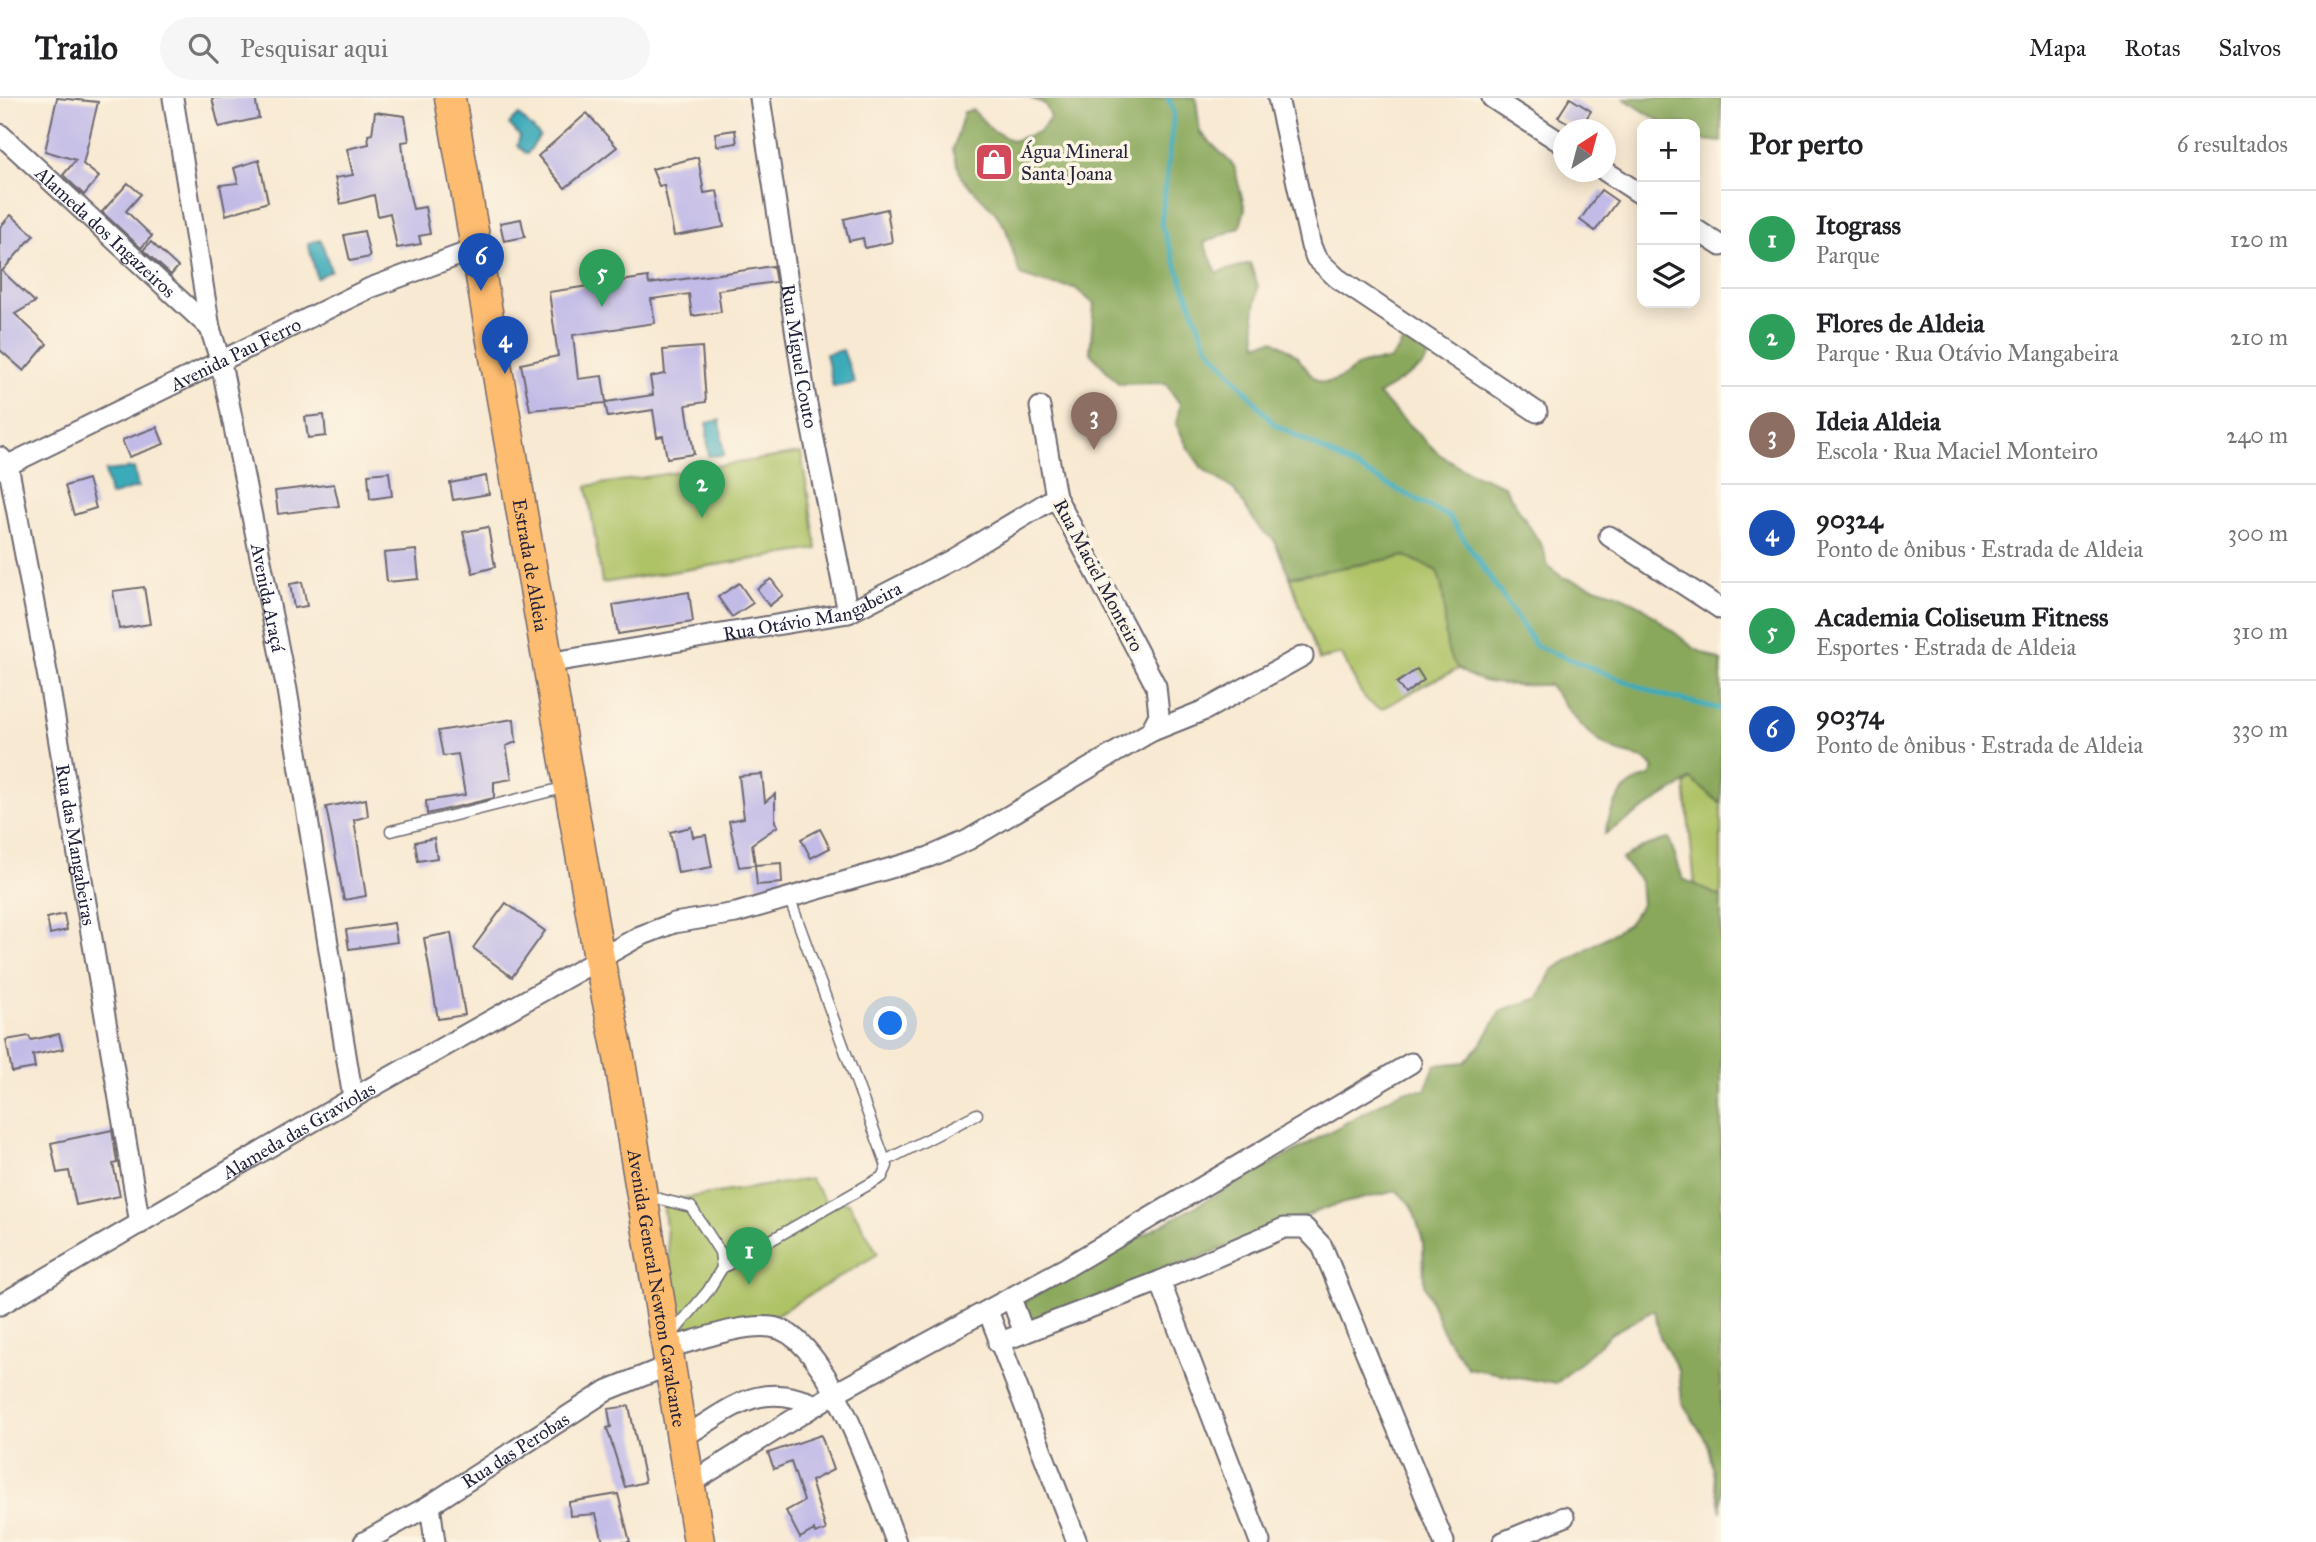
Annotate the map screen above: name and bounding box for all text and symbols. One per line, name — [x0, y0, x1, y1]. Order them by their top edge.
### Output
search box — [160, 17, 650, 80]
text: Trailo — [35, 28, 118, 68]
icon: search — [184, 29, 222, 67]
text: Pesquisar aqui — [240, 32, 388, 64]
text: Mapa — [2029, 33, 2086, 63]
text: Rotas — [2124, 33, 2180, 63]
text: Salvos — [2218, 33, 2281, 63]
north arrow — [1553, 119, 1616, 182]
map controls — [1637, 119, 1700, 308]
button: + — [1637, 119, 1700, 182]
text: Por perto — [1749, 126, 1863, 162]
text: 6 resultados — [2177, 130, 2288, 158]
place label: Água Mineral Santa Joana — [1020, 139, 1129, 186]
shop icon: Água Mineral Santa Joana — [973, 141, 1015, 183]
street label: Alameda dos Ingazeiros — [30, 161, 180, 303]
button: − — [1637, 182, 1700, 245]
text: Itograss — [1816, 209, 1901, 241]
text: 1 — [1767, 225, 1777, 253]
text: 120 m — [2230, 225, 2288, 253]
pin: 6 — [458, 233, 504, 291]
text: Parque — [1816, 241, 1880, 269]
button: layers — [1637, 245, 1700, 308]
pin: 5 — [579, 249, 625, 307]
street label: Rua Miguel Couto — [776, 282, 823, 430]
text: Flores de Aldeia — [1816, 307, 1985, 339]
street label: Avenida Pau Ferro — [166, 313, 305, 396]
pin: 4 — [482, 316, 528, 374]
text: 2 — [1766, 323, 1778, 351]
text: 210 m — [2230, 323, 2288, 351]
text: Parque · Rua Otávio Mangabeira — [1816, 339, 2119, 367]
pin: 3 — [1071, 392, 1117, 450]
text: Ideia Aldeia — [1816, 405, 1941, 437]
text: 3 — [1767, 421, 1777, 449]
text: 240 m — [2226, 421, 2288, 449]
text: Escola · Rua Maciel Monteiro — [1816, 437, 2098, 465]
pin: 2 — [679, 460, 725, 518]
street label: Rua Maciel Monteiro — [1049, 495, 1149, 656]
street label: Estrada de Aldeia — [508, 497, 553, 634]
text: 90324 — [1816, 503, 1883, 535]
text: 4 — [1766, 519, 1778, 547]
text: 300 m — [2228, 519, 2288, 547]
text: Ponto de ônibus · Estrada de Aldeia — [1816, 535, 2143, 563]
street label: Avenida Araçá — [246, 541, 290, 655]
street label: Rua Otávio Mangabeira — [721, 576, 906, 646]
text: Academia Coliseum Fitness — [1816, 601, 2109, 633]
text: 5 — [1767, 617, 1777, 645]
text: 310 m — [2232, 617, 2288, 645]
text: Esportes · Estrada de Aldeia — [1816, 633, 2076, 661]
text: 90374 — [1816, 699, 1883, 731]
text: 6 — [1766, 715, 1778, 743]
text: 330 m — [2232, 715, 2288, 743]
text: Ponto de ônibus · Estrada de Aldeia — [1816, 731, 2143, 759]
street label: Rua das Mangabeiras — [51, 762, 101, 927]
your location — [873, 1006, 907, 1040]
street label: Alameda das Graviolas — [217, 1077, 379, 1185]
street label: Avenida General Newton Cavalcante — [622, 1146, 691, 1429]
pin: 1 — [726, 1227, 772, 1285]
street label: Rua das Perobas — [457, 1407, 573, 1494]

